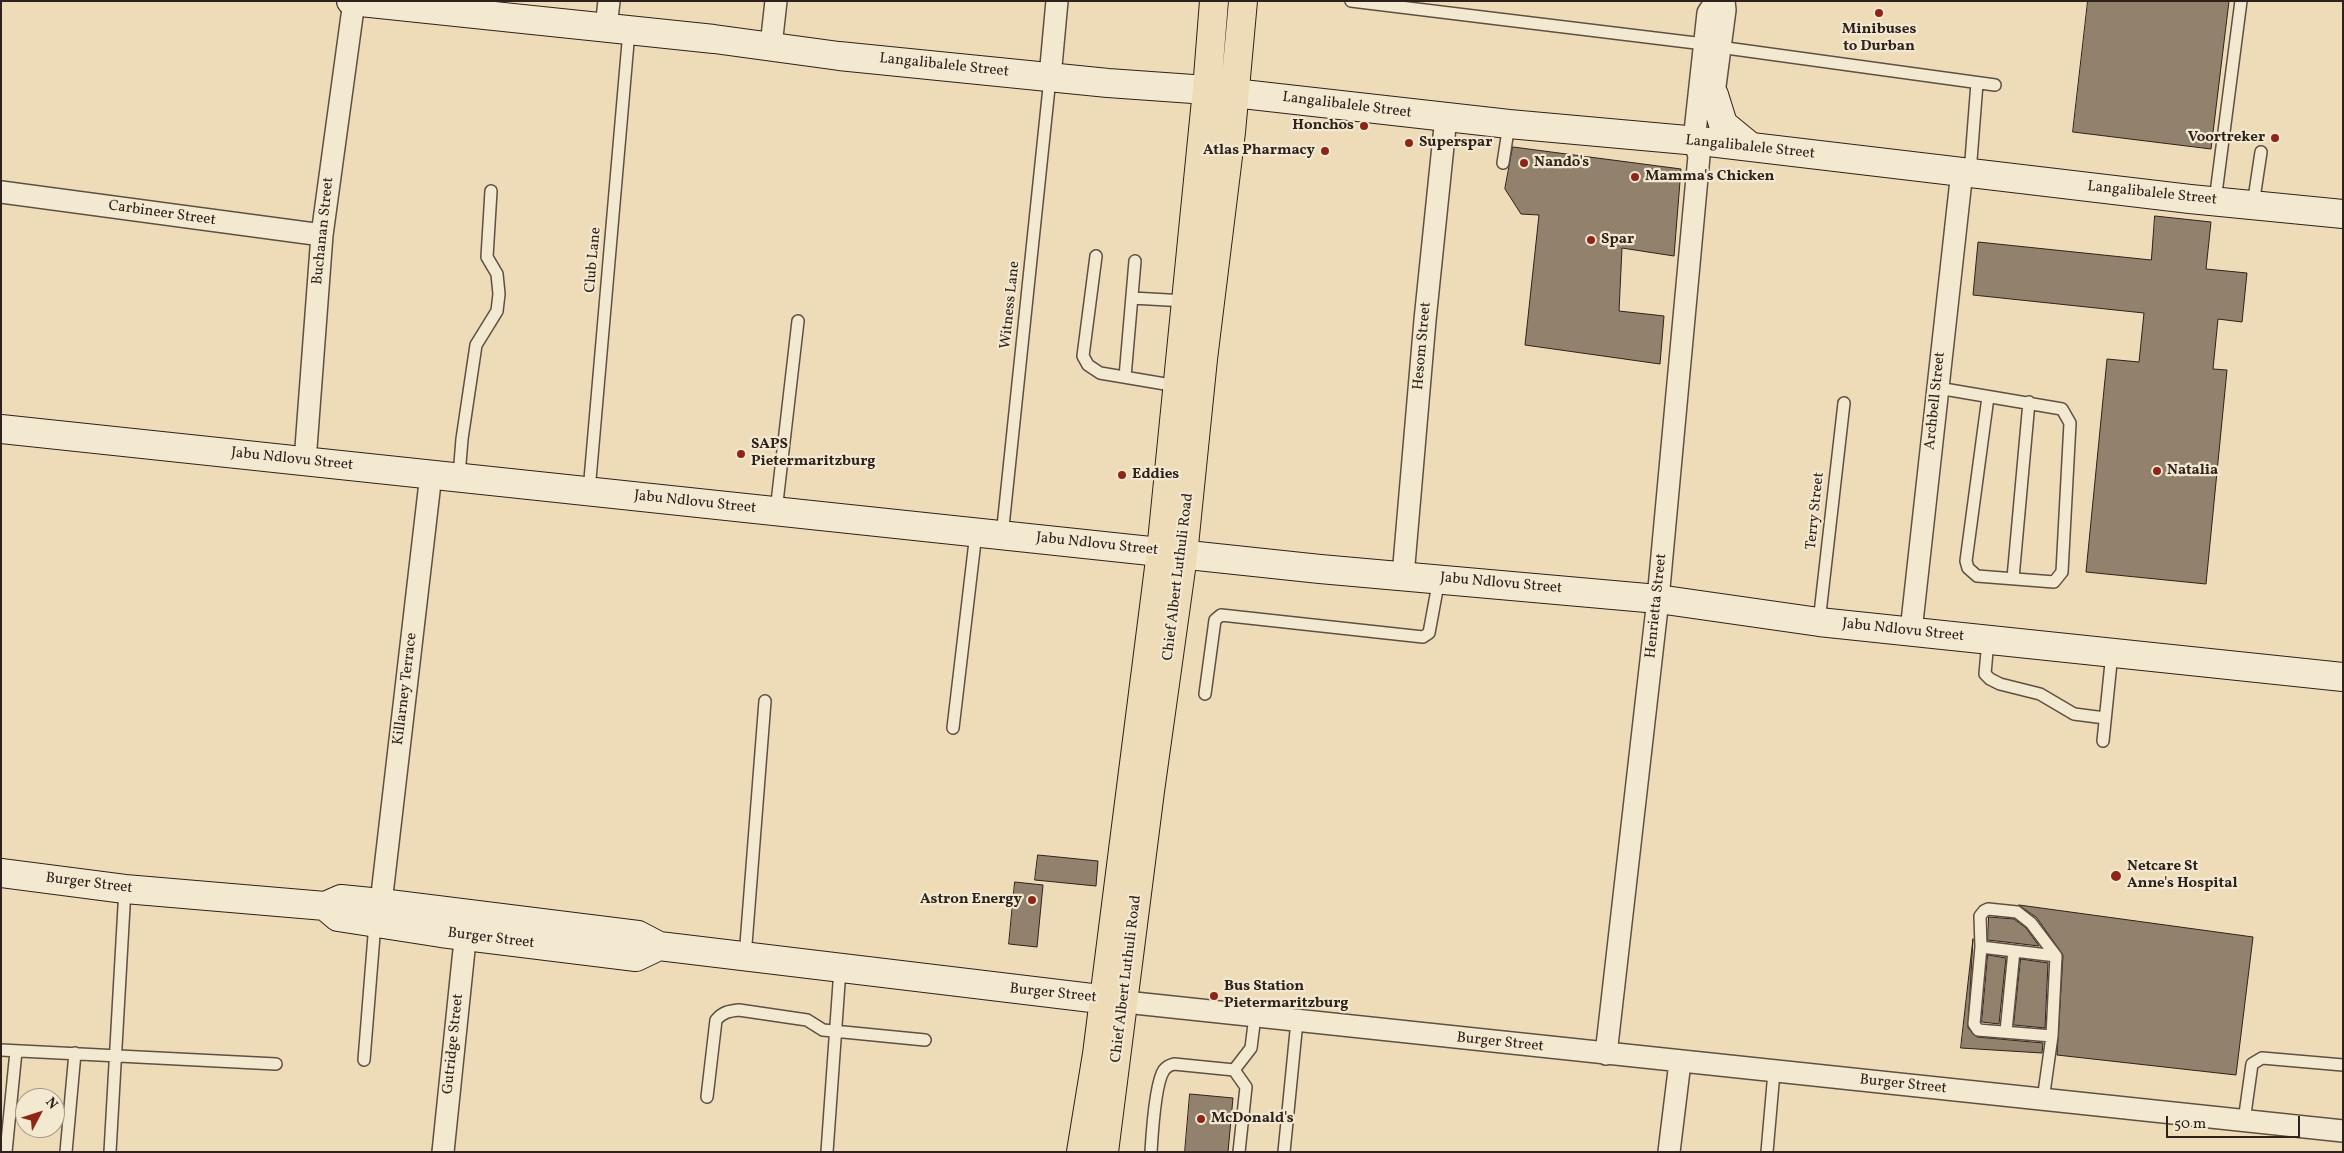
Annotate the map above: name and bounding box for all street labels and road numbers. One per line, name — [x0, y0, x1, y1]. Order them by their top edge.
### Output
street label: Langalibalele Street — [878, 50, 1010, 82]
street label: Langalibalele Street — [1281, 89, 1413, 123]
street label: Langalibalele Street — [1684, 132, 1816, 164]
street label: Buchanan Street — [309, 176, 339, 286]
street label: Langalibalele Street — [2086, 178, 2218, 210]
street label: Carbineer Street — [107, 198, 217, 230]
street label: Club Lane — [582, 226, 606, 294]
street label: Witness Lane — [997, 260, 1025, 350]
street label: Hesom Street — [1410, 301, 1436, 391]
street label: Archbell Street — [1922, 351, 1950, 451]
street label: Jabu Ndlovu Street — [230, 445, 354, 475]
street label: Terry Street — [1803, 471, 1829, 551]
street label: Jabu Ndlovu Street — [633, 488, 757, 518]
street label: Chief Albert Luthuli Road — [1160, 492, 1198, 662]
street label: Jabu Ndlovu Street — [1035, 530, 1159, 560]
street label: Henrietta Street — [1643, 553, 1671, 659]
street label: Jabu Ndlovu Street — [1439, 570, 1563, 598]
street label: Jabu Ndlovu Street — [1841, 616, 1965, 646]
street label: Killarney Terrace — [390, 632, 422, 746]
street label: Burger Street — [44, 870, 134, 898]
street label: Chief Albert Luthuli Road — [1108, 894, 1146, 1064]
street label: Burger Street — [446, 925, 536, 953]
street label: Burger Street — [1009, 980, 1097, 1008]
street label: Gutridge Street — [440, 993, 468, 1095]
street label: Burger Street — [1456, 1029, 1544, 1057]
street label: Burger Street — [1859, 1071, 1947, 1099]

